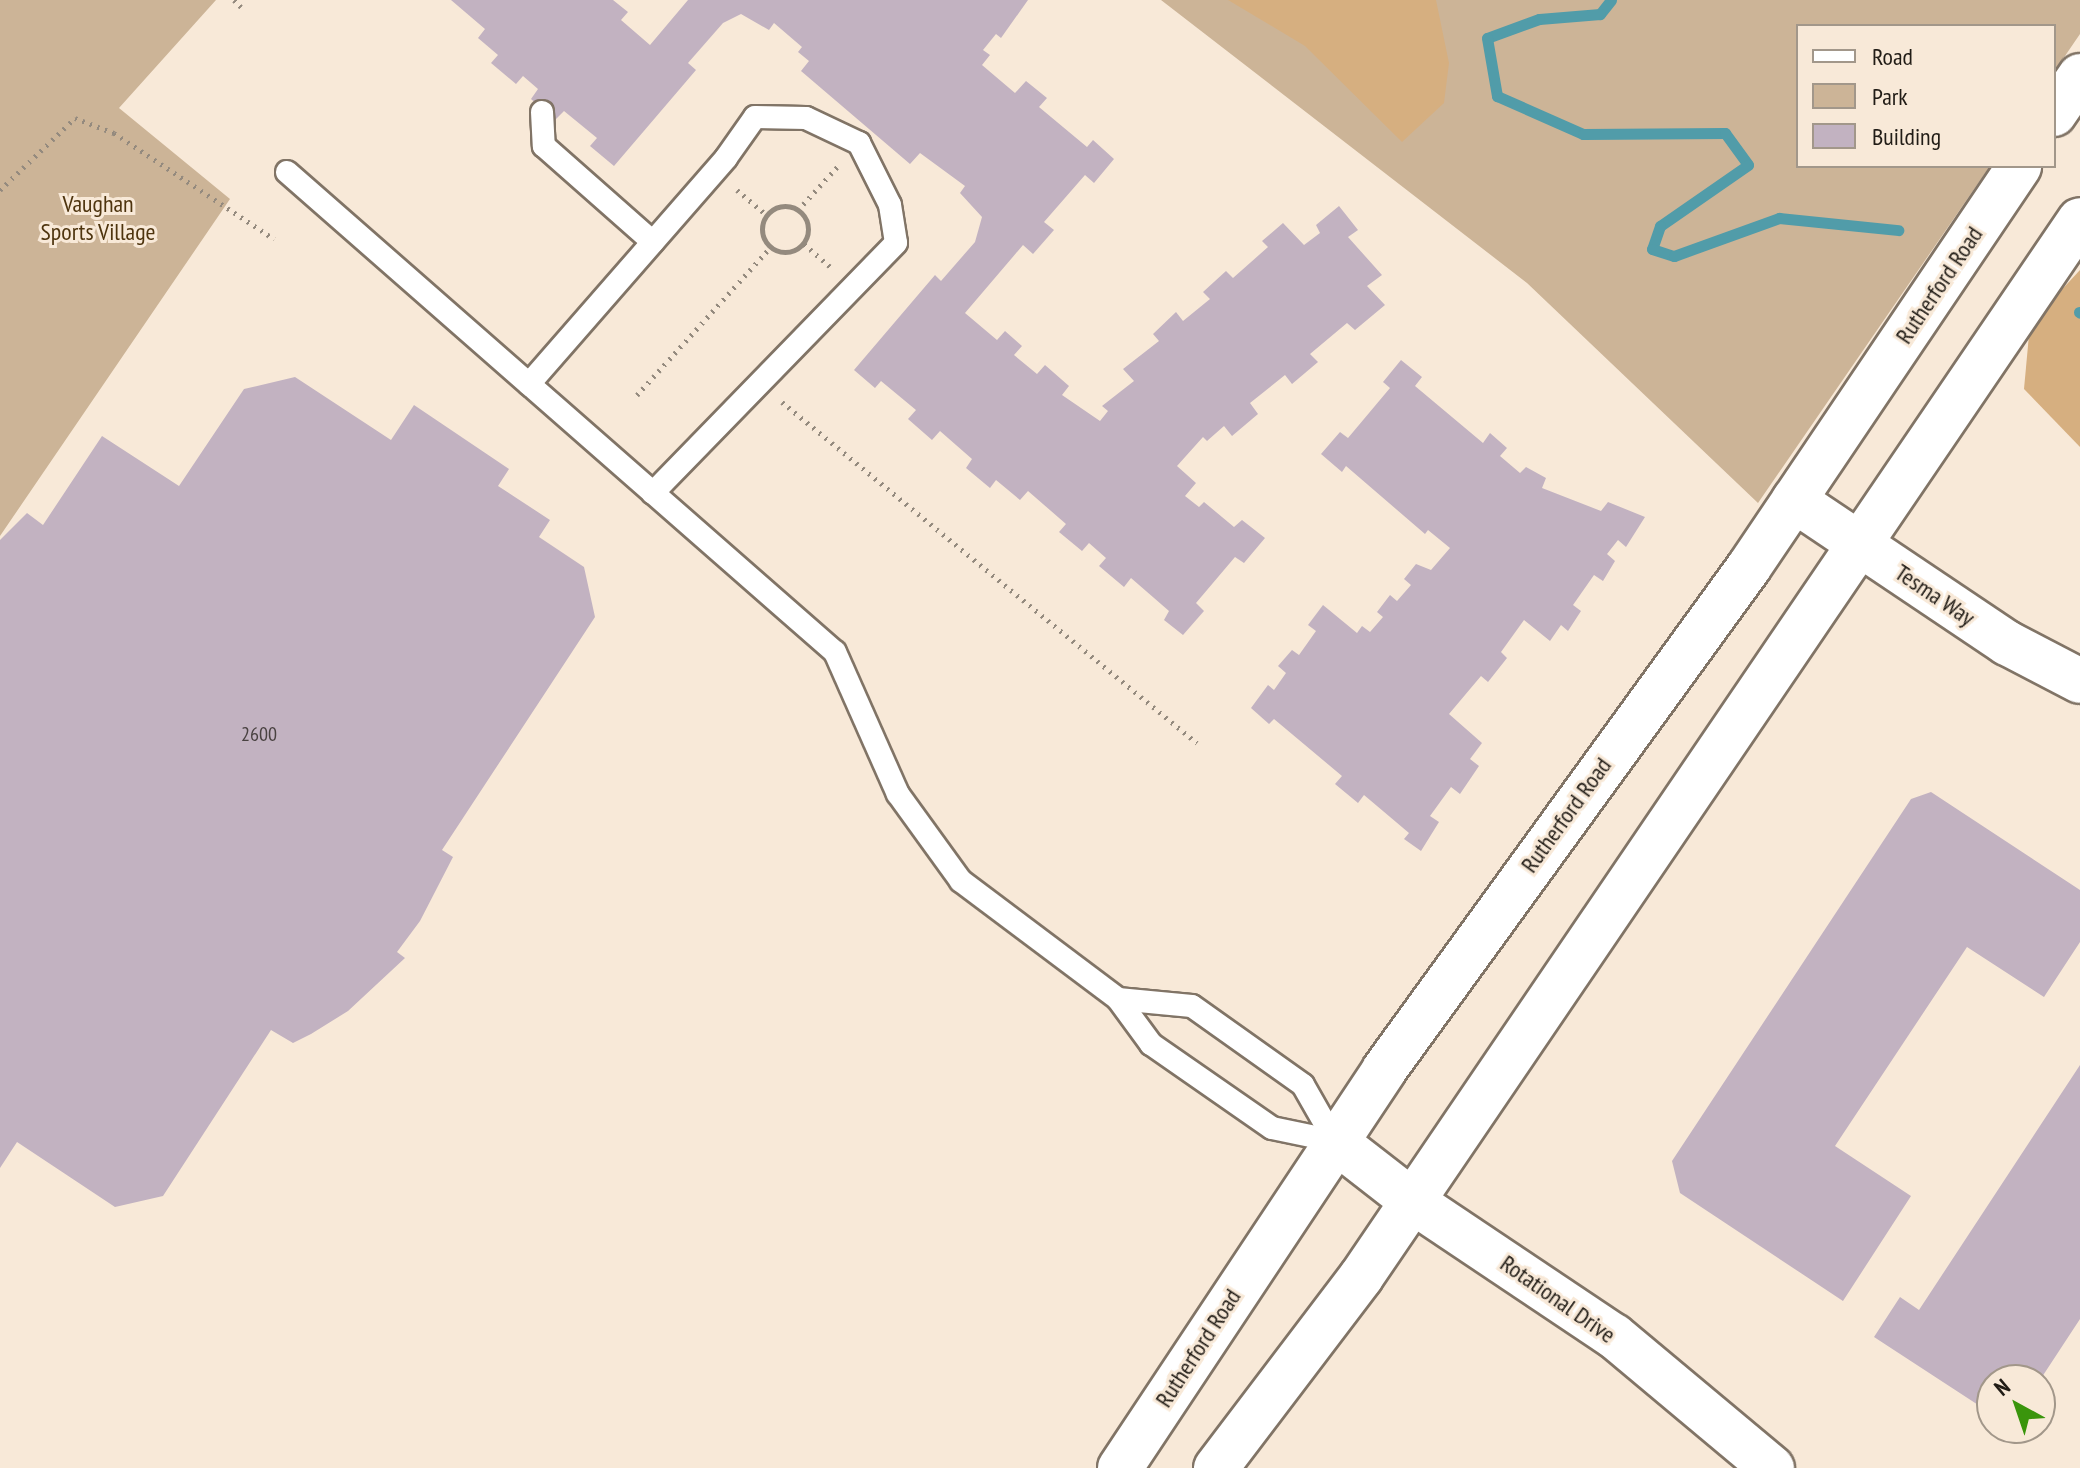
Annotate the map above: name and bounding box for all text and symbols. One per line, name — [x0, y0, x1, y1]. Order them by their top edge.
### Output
legend — [1796, 24, 2056, 168]
text: Road — [1872, 41, 1913, 72]
text: Park — [1872, 81, 1908, 112]
text: Building — [1872, 121, 1941, 152]
park label: Vaughan Sports Village — [40, 190, 156, 246]
street label: Rutherford Road — [1889, 221, 1989, 349]
street label: Tesma Way — [1889, 558, 1981, 632]
house number: 2600 — [241, 722, 277, 746]
street label: Rutherford Road — [1515, 752, 1617, 878]
street label: Rotational Drive — [1495, 1249, 1621, 1349]
street label: Rutherford Road — [1149, 1284, 1247, 1412]
north arrow — [1976, 1364, 2056, 1444]
text: N — [1988, 1373, 2015, 1402]

